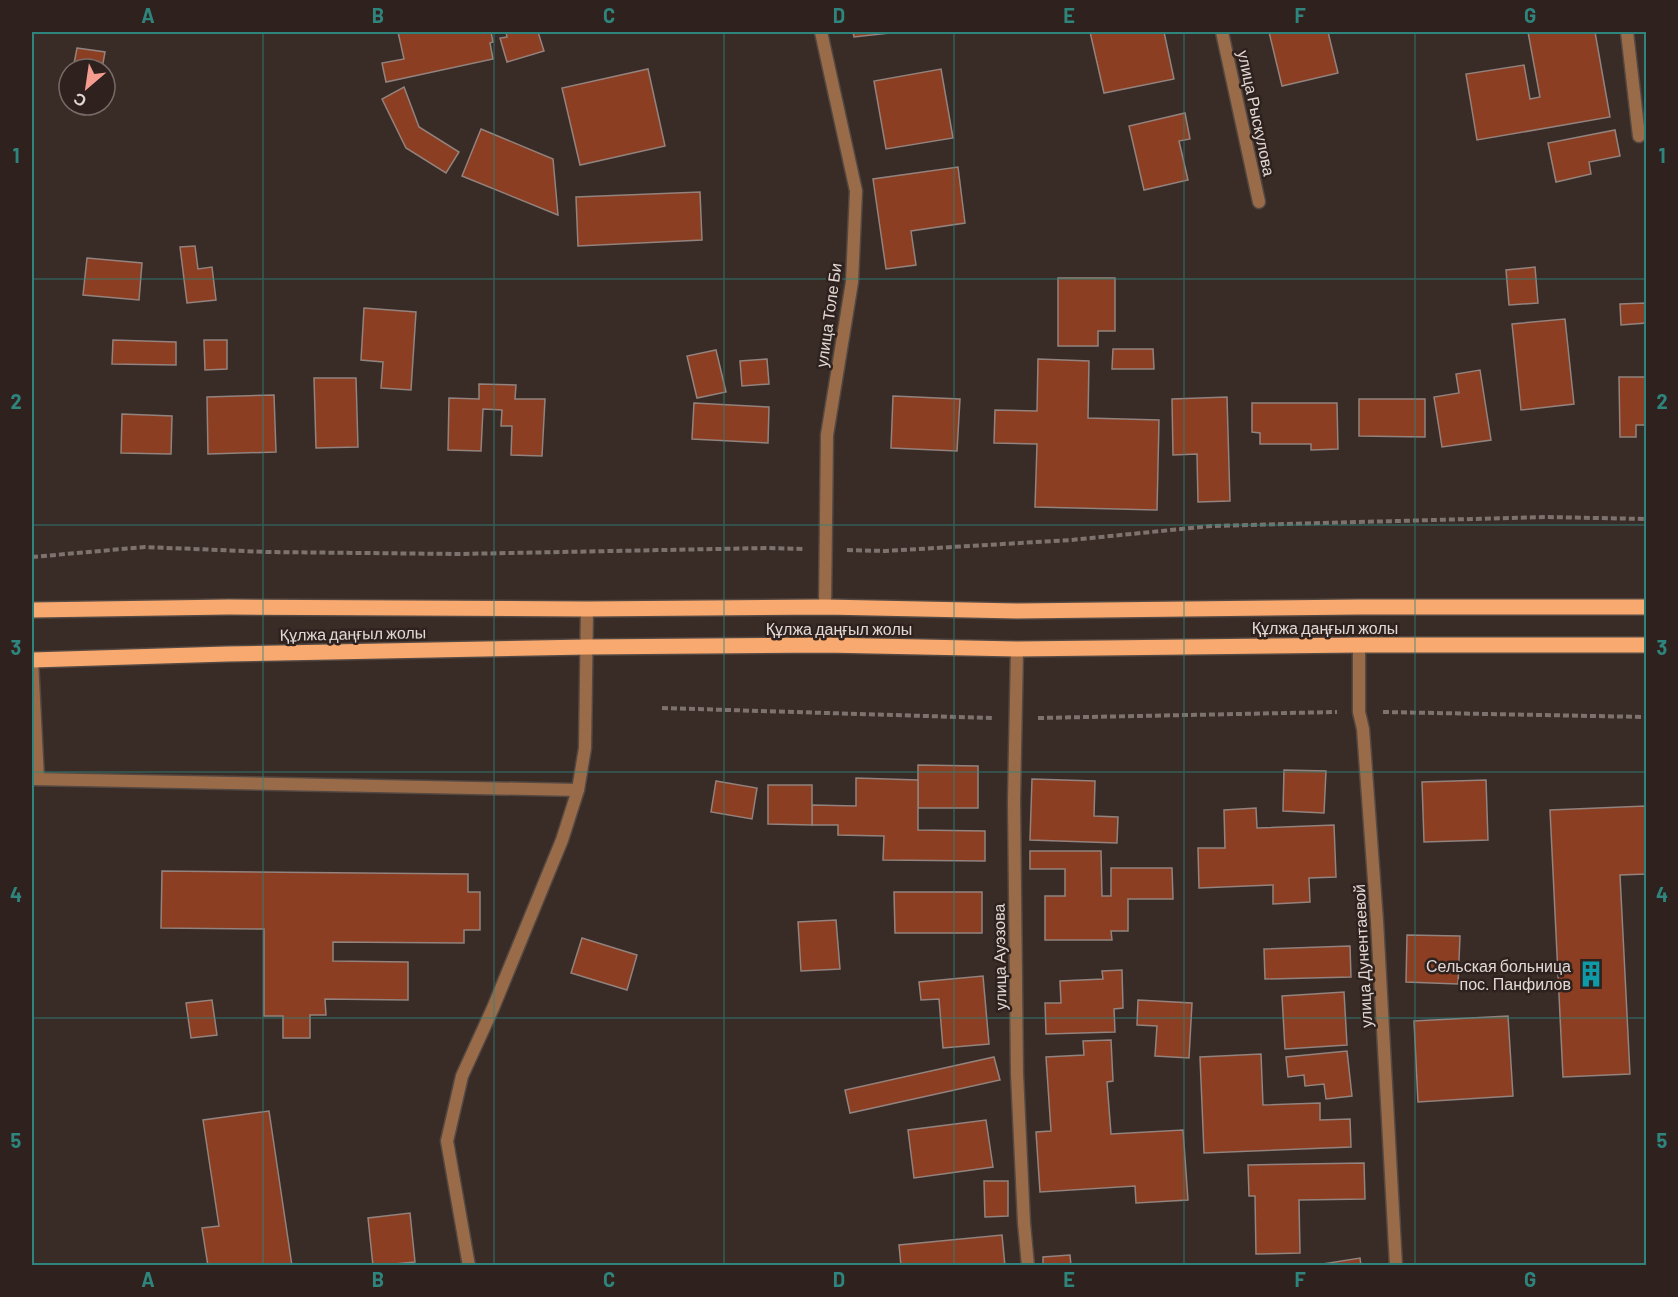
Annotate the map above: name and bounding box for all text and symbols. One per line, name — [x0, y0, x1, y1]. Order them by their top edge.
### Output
text: A — [141, 3, 155, 27]
text: B — [372, 3, 384, 27]
text: C — [603, 3, 615, 27]
text: D — [833, 3, 845, 27]
text: E — [1063, 3, 1075, 27]
text: F — [1294, 3, 1306, 27]
text: G — [1524, 3, 1536, 27]
street label: улица Рыскулова — [1234, 49, 1280, 178]
north arrow — [57, 57, 117, 117]
text: С — [69, 89, 89, 112]
text: 1 — [12, 143, 20, 167]
text: 1 — [1658, 143, 1666, 167]
street label: улица Толе Би — [811, 262, 845, 368]
text: 2 — [10, 389, 22, 413]
text: 2 — [1656, 389, 1668, 413]
street label: Құлжа даңғыл жолы — [1252, 618, 1398, 637]
street label: Құлжа даңғыл жолы — [766, 619, 912, 638]
street label: Құлжа даңғыл жолы — [280, 622, 426, 644]
text: 3 — [11, 635, 21, 659]
text: 3 — [1657, 635, 1667, 659]
text: 4 — [10, 882, 22, 906]
text: 4 — [1656, 882, 1668, 906]
street label: улица Дунентаевой — [1349, 884, 1375, 1028]
street label: улица Ауэзова — [989, 903, 1009, 1011]
place label: Сельская больница пос. Панфилов — [1426, 956, 1571, 993]
building icon: Сельская больница пос. Панфилов — [1576, 959, 1606, 989]
text: 5 — [11, 1128, 22, 1152]
text: 5 — [1657, 1128, 1668, 1152]
text: A — [141, 1267, 155, 1291]
text: B — [372, 1267, 384, 1291]
text: C — [603, 1267, 615, 1291]
text: D — [833, 1267, 845, 1291]
text: E — [1063, 1267, 1075, 1291]
text: F — [1294, 1267, 1306, 1291]
text: G — [1524, 1267, 1536, 1291]

